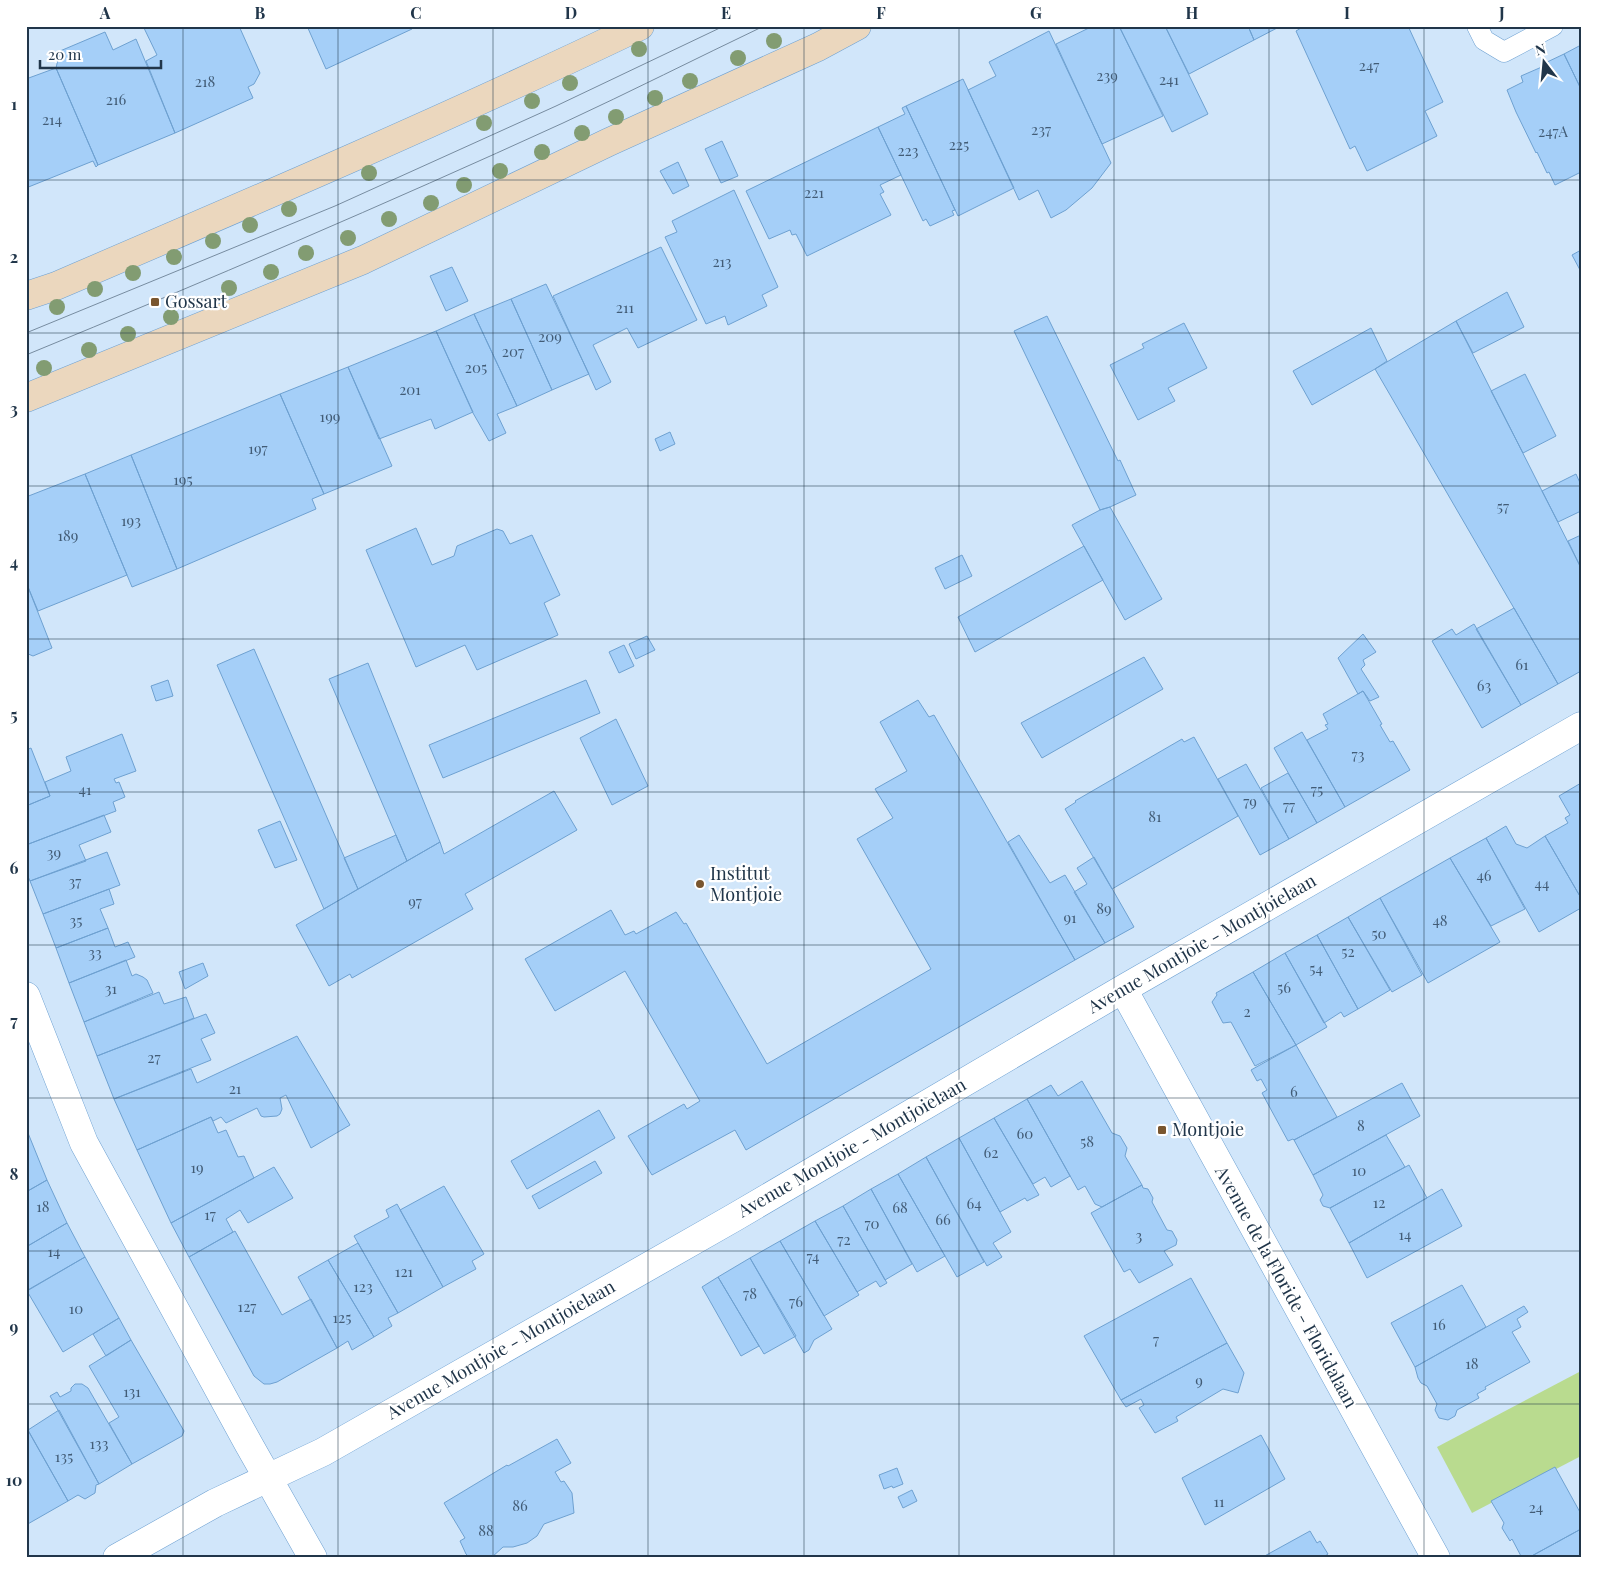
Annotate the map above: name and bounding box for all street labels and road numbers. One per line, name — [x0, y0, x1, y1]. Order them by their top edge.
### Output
street label: Avenue Montjoie - Montjoielaan — [1082, 868, 1320, 1019]
street label: Avenue Montjoie - Montjoielaan — [732, 1072, 970, 1223]
street label: Avenue de la Floride - Floridalaan — [1210, 1160, 1364, 1412]
street label: Avenue Montjoie - Montjoielaan — [381, 1274, 619, 1425]

